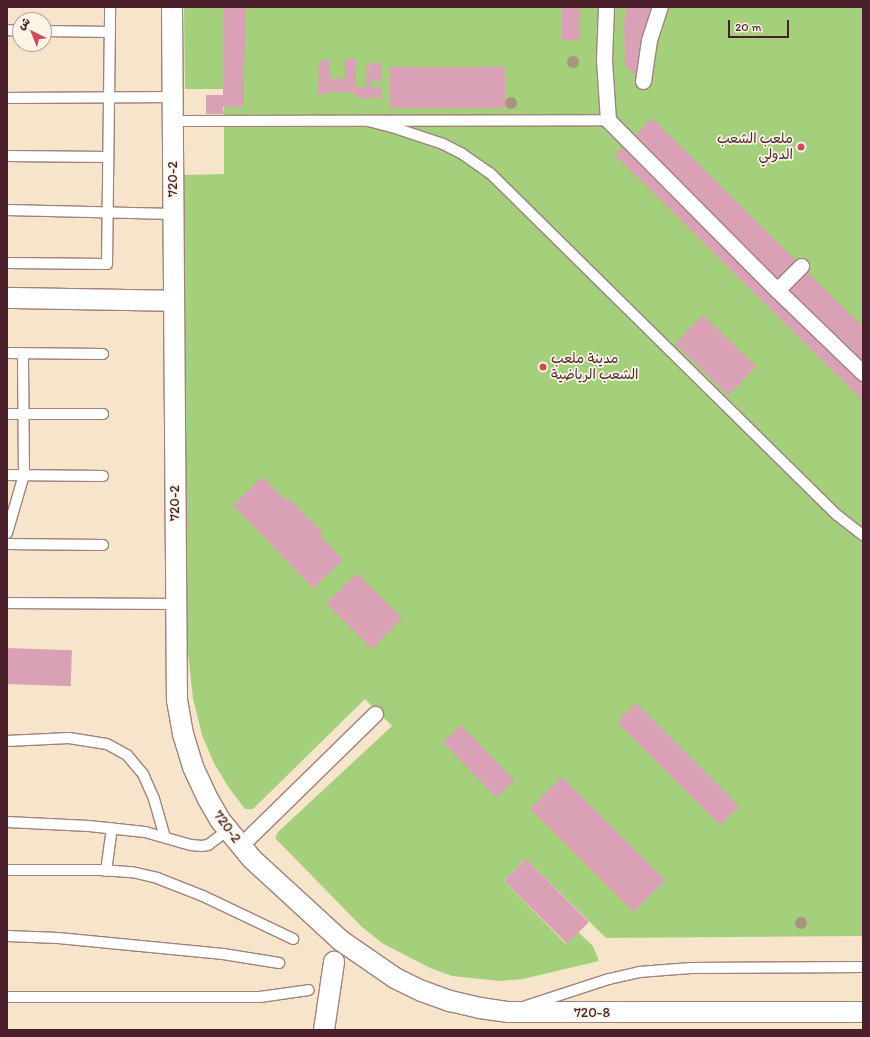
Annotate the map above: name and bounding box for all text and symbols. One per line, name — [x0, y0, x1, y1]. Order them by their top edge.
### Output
north arrow — [12, 12, 52, 52]
scale bar — [730, 12, 791, 38]
text: ش — [15, 15, 33, 32]
text: 20 m — [735, 20, 762, 34]
place label: ملعب الشعب الدولي — [717, 131, 793, 164]
marker: ملعب الشعب الدولي — [796, 142, 806, 152]
street label: 720-2 — [165, 161, 181, 197]
place label: مدينة ملعب الشعب الرياضية — [551, 351, 639, 384]
marker: مدينة ملعب الشعب الرياضية — [538, 362, 548, 372]
street label: 720-2 — [167, 485, 183, 521]
street label: 720-2 — [210, 808, 244, 846]
street label: 720-8 — [574, 1005, 610, 1021]

